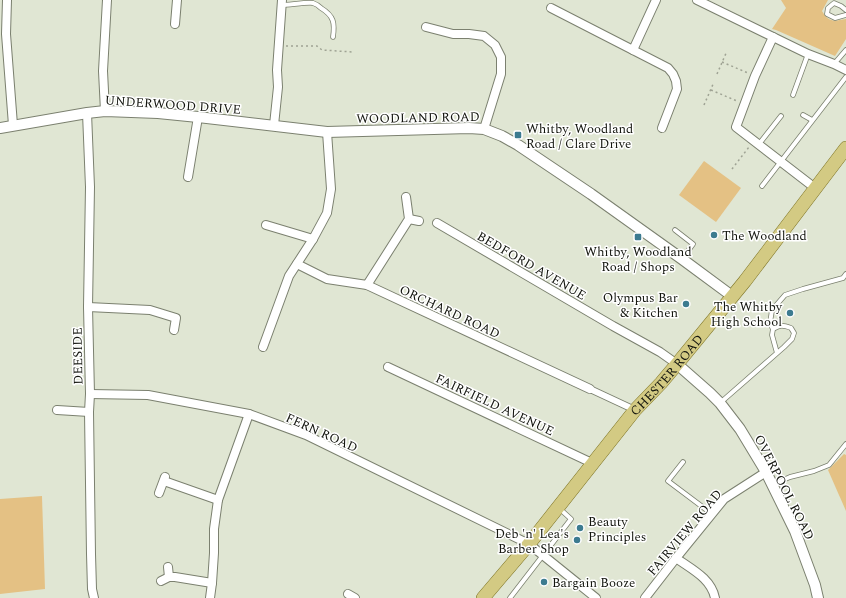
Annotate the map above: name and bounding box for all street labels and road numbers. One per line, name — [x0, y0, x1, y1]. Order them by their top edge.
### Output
street label: UNDERWOOD DRIVE — [104, 90, 242, 120]
street label: WOODLAND ROAD — [356, 107, 480, 129]
street label: BEDFORD AVENUE — [473, 226, 590, 305]
street label: ORCHARD ROAD — [396, 280, 503, 344]
street label: DEESIDE — [67, 327, 89, 385]
street label: CHESTER ROAD — [626, 330, 709, 421]
street label: FAIRFIELD AVENUE — [432, 369, 557, 441]
street label: FERN ROAD — [282, 408, 361, 458]
street label: OVERPOOL ROAD — [749, 431, 819, 544]
street label: FAIRVIEW ROAD — [643, 485, 727, 580]

